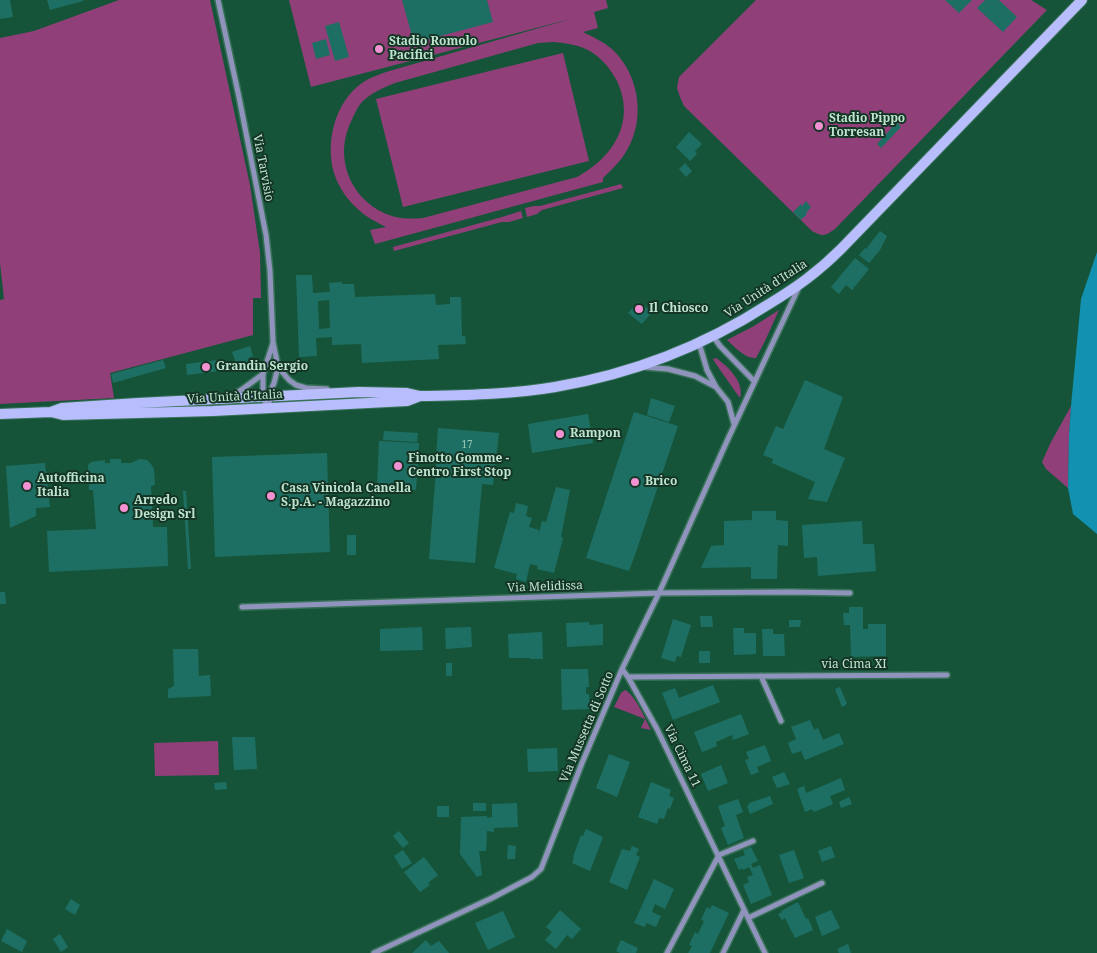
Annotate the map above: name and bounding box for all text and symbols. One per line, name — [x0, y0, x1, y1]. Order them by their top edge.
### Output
place label: Stadio Romolo Pacifici — [389, 35, 477, 63]
marker: Stadio Romolo Pacifici — [373, 43, 385, 55]
place label: Stadio Pippo Torresan — [829, 112, 905, 140]
marker: Stadio Pippo Torresan — [813, 120, 825, 132]
street label: Via Tarvisio — [249, 133, 277, 203]
street label: Via Unità d'Italia — [722, 257, 810, 321]
place label: Il Chiosco — [649, 302, 708, 316]
marker: Il Chiosco — [633, 303, 645, 315]
place label: Grandin Sergio — [216, 360, 308, 374]
marker: Grandin Sergio — [200, 361, 212, 373]
street label: Via Unità d'Italia — [187, 387, 283, 407]
place label: Rampon — [570, 427, 621, 441]
marker: Rampon — [554, 428, 566, 440]
house number: 17 — [461, 439, 473, 451]
place label: Finotto Gomme - Centro First Stop — [408, 452, 511, 480]
marker: Finotto Gomme - Centro First Stop — [392, 460, 404, 472]
place label: Autofficina Italia — [37, 472, 105, 500]
place label: Brico — [645, 475, 677, 489]
marker: Brico — [629, 476, 641, 488]
marker: Autofficina Italia — [21, 480, 33, 492]
place label: Casa Vinicola Canella S.p.A. - Magazzino — [281, 482, 411, 510]
marker: Casa Vinicola Canella S.p.A. - Magazzino — [265, 490, 277, 502]
place label: Arredo Design Srl — [134, 494, 195, 522]
marker: Arredo Design Srl — [118, 502, 130, 514]
street label: Via Melidissa — [507, 578, 583, 596]
street label: via Cima XI — [821, 658, 887, 672]
street label: Via Mussetta di Sotto — [557, 669, 617, 785]
street label: Via Cima 11 — [661, 722, 703, 790]

